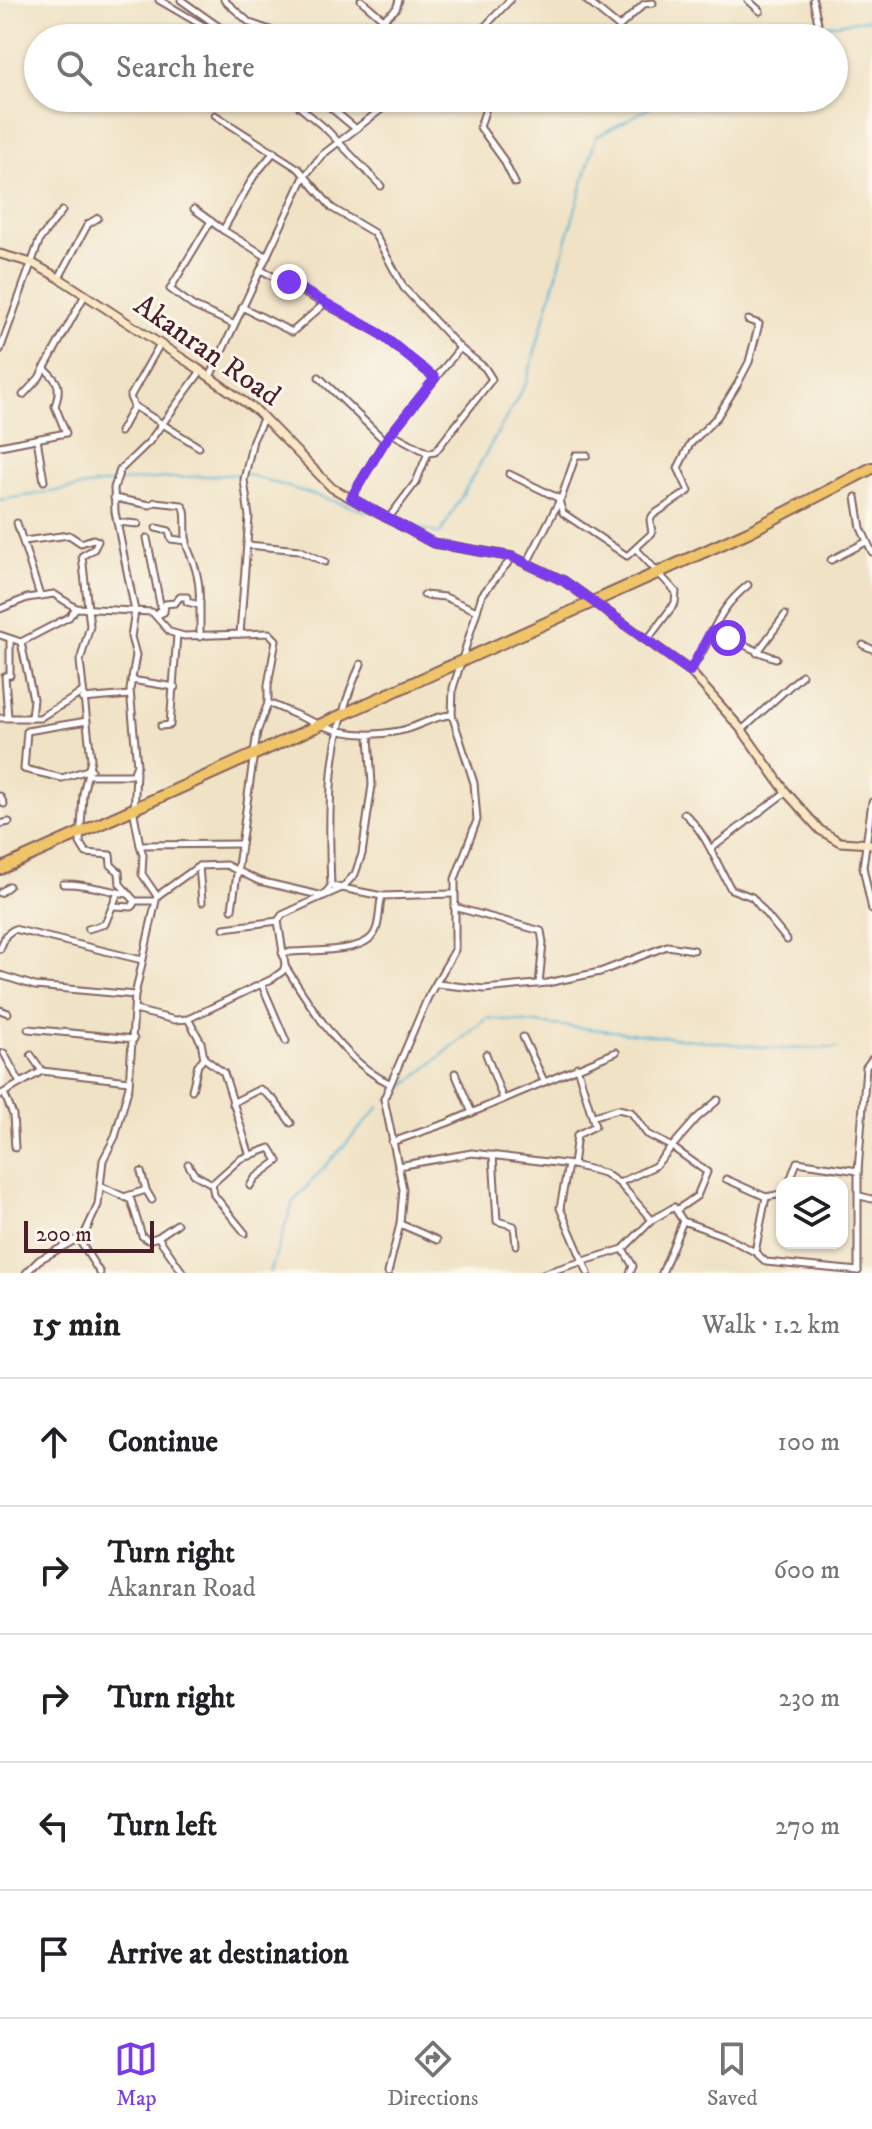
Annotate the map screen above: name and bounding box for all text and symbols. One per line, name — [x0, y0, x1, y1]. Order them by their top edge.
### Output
search box — [24, 24, 848, 112]
icon: search — [52, 46, 96, 90]
text: Search here — [116, 50, 255, 87]
route end — [271, 264, 307, 300]
street label: Akanran Road — [127, 287, 287, 415]
route start — [710, 620, 746, 656]
map controls — [776, 1177, 848, 1249]
button: layers — [776, 1177, 848, 1249]
scale bar — [24, 1217, 154, 1253]
text: 200 m — [36, 1221, 92, 1248]
text: 15 min — [32, 1304, 121, 1346]
text: Walk · 1.2 km — [702, 1309, 840, 1342]
icon: ahead — [32, 1420, 76, 1464]
text: Continue — [108, 1424, 218, 1461]
text: 100 m — [777, 1426, 840, 1459]
text: Turn right — [108, 1535, 235, 1572]
icon: right — [32, 1548, 76, 1592]
text: 600 m — [773, 1554, 840, 1587]
text: Akanran Road — [108, 1572, 256, 1605]
icon: right — [32, 1676, 76, 1720]
text: Turn right — [108, 1680, 235, 1717]
text: 230 m — [778, 1682, 840, 1715]
icon: left — [32, 1804, 76, 1848]
text: Turn left — [108, 1808, 217, 1845]
text: 270 m — [775, 1810, 840, 1843]
icon: arrive — [32, 1932, 76, 1976]
text: Arrive at destination — [108, 1936, 349, 1973]
tab: Map — [114, 2037, 158, 2112]
tab: Directions — [387, 2037, 478, 2112]
tab: Saved — [707, 2037, 758, 2112]

